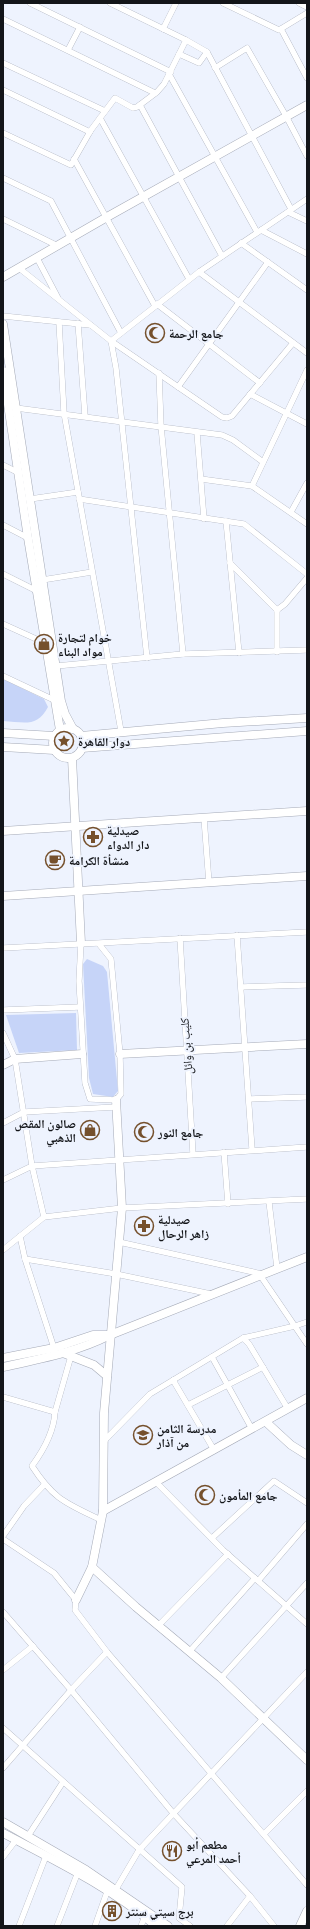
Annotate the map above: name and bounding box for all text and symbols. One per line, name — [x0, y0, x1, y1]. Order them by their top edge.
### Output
mosque icon: جامع الرحمة — [144, 322, 166, 344]
place label: جامع الرحمة — [169, 326, 224, 342]
place label: خوام لتجارة مواد البناء — [58, 630, 112, 659]
shop icon: خوام لتجارة مواد البناء — [33, 633, 55, 655]
place icon: دوار القاهرة — [53, 730, 75, 752]
place label: دوار القاهرة — [78, 734, 130, 749]
place label: صيدلية دار الدواء — [107, 823, 149, 852]
pharmacy icon: صيدلية دار الدواء — [82, 826, 104, 848]
cafe icon: منشأة الكرامة — [44, 849, 66, 871]
place label: منشأة الكرامة — [69, 853, 129, 868]
street label: كليب بن وائل — [177, 1017, 196, 1075]
place label: صالون المقص الذهبي — [14, 1116, 76, 1147]
shop icon: صالون المقص الذهبي — [79, 1119, 101, 1141]
mosque icon: جامع النور — [133, 1121, 155, 1143]
place label: جامع النور — [157, 1125, 203, 1141]
place label: صيدلية زاهر الرحال — [158, 1212, 209, 1242]
pharmacy icon: صيدلية زاهر الرحال — [133, 1215, 155, 1237]
place label: مدرسة الثامن من آذار — [156, 1421, 217, 1451]
school or university icon: مدرسة الثامن من آذار — [132, 1424, 154, 1446]
mosque icon: جامع المأمون — [194, 1484, 216, 1506]
place label: جامع المأمون — [219, 1488, 278, 1504]
place label: مطعم أبو أحمد المرعي — [186, 1837, 241, 1868]
restaurant icon: مطعم أبو أحمد المرعي — [161, 1840, 183, 1862]
building icon: برج سيتي سنتر — [101, 1900, 123, 1922]
place label: برج سيتي سنتر — [125, 1904, 194, 1921]

